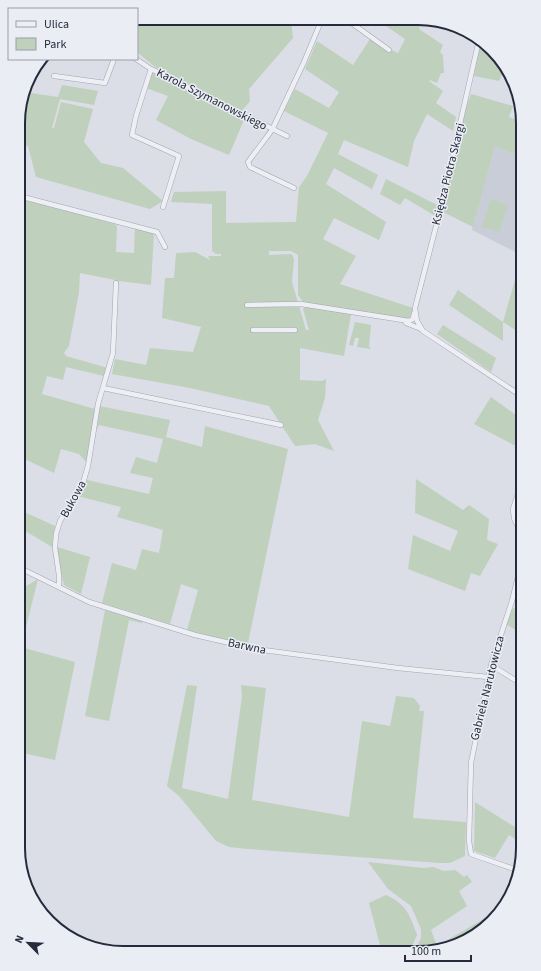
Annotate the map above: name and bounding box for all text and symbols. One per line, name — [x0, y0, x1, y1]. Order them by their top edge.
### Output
legend — [8, 8, 138, 60]
text: Ulica — [44, 16, 69, 33]
text: Park — [44, 36, 66, 53]
street label: Karola Szymanowskiego — [154, 64, 270, 135]
street label: Księdza Piotra Skargi — [428, 121, 469, 227]
street label: Bukowa — [56, 477, 91, 521]
street label: Barwna — [226, 634, 268, 659]
street label: Gabriela Narutowicza — [466, 634, 509, 742]
north arrow — [8, 923, 48, 963]
text: N — [11, 933, 28, 946]
scale bar — [405, 937, 471, 963]
text: 100 m — [411, 943, 441, 960]

